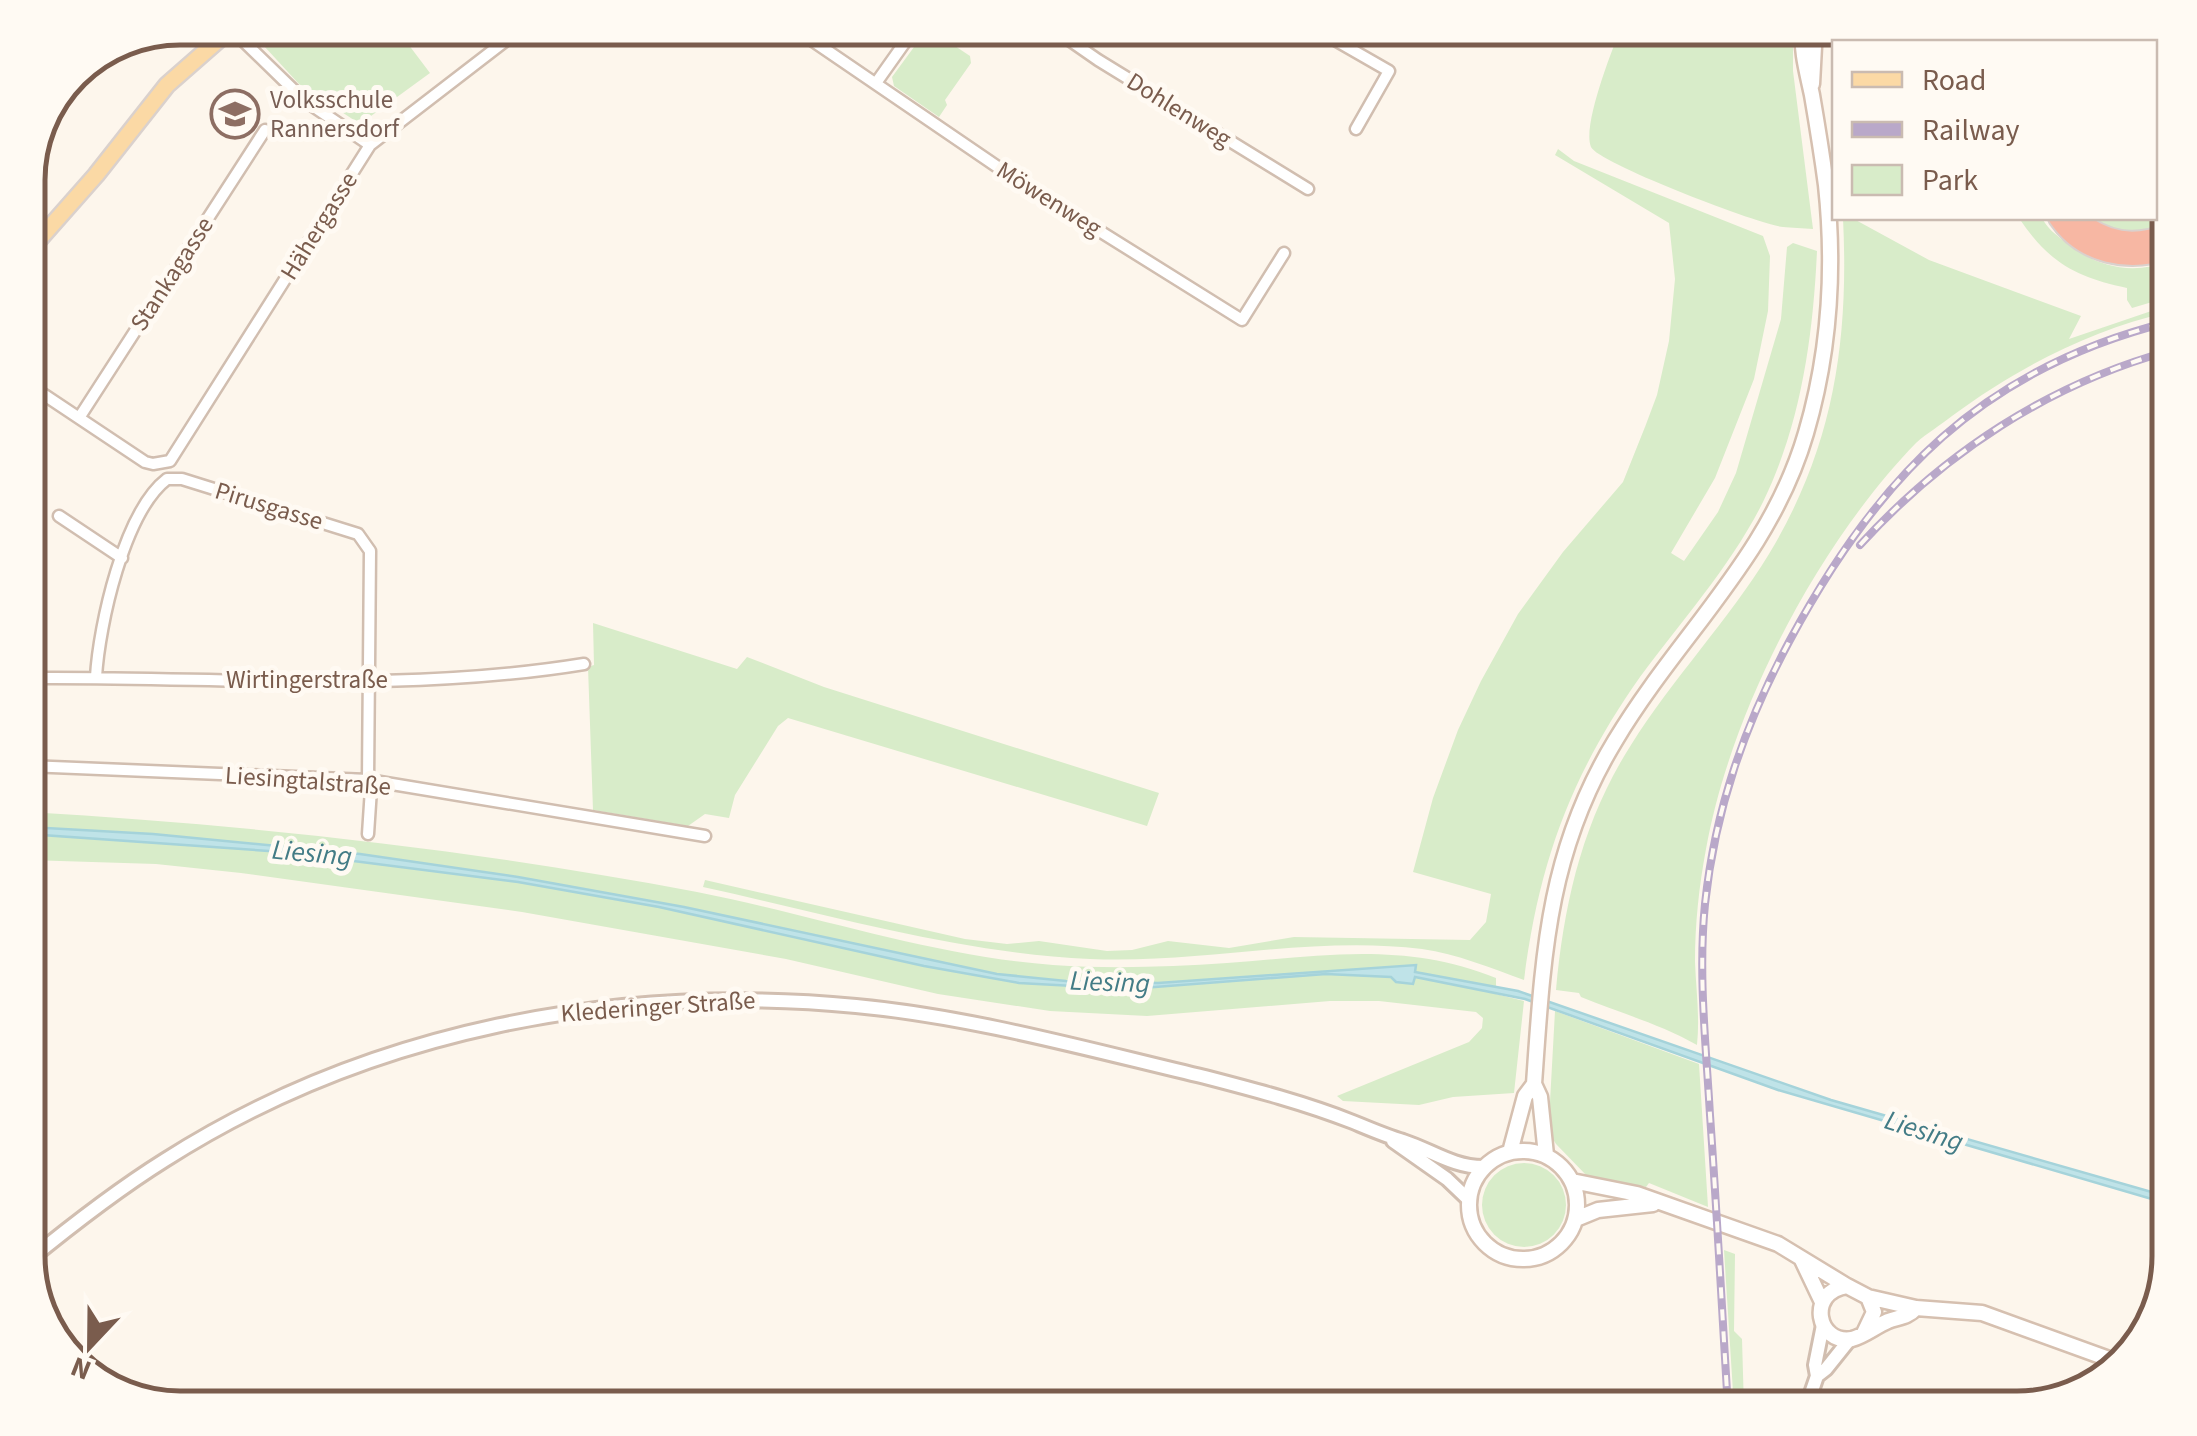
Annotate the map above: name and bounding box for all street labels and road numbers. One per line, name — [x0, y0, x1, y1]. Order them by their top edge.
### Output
street label: Dohlenweg — [1120, 64, 1239, 157]
street label: Möwenweg — [989, 152, 1109, 246]
street label: Hähergasse — [272, 165, 366, 287]
street label: Stankagasse — [122, 210, 222, 338]
street label: Pirusgasse — [211, 473, 327, 539]
street label: Wirtingerstraße — [226, 662, 388, 698]
street label: Liesingtalstraße — [224, 757, 392, 805]
street label: Klederinger Straße — [559, 982, 757, 1032]

